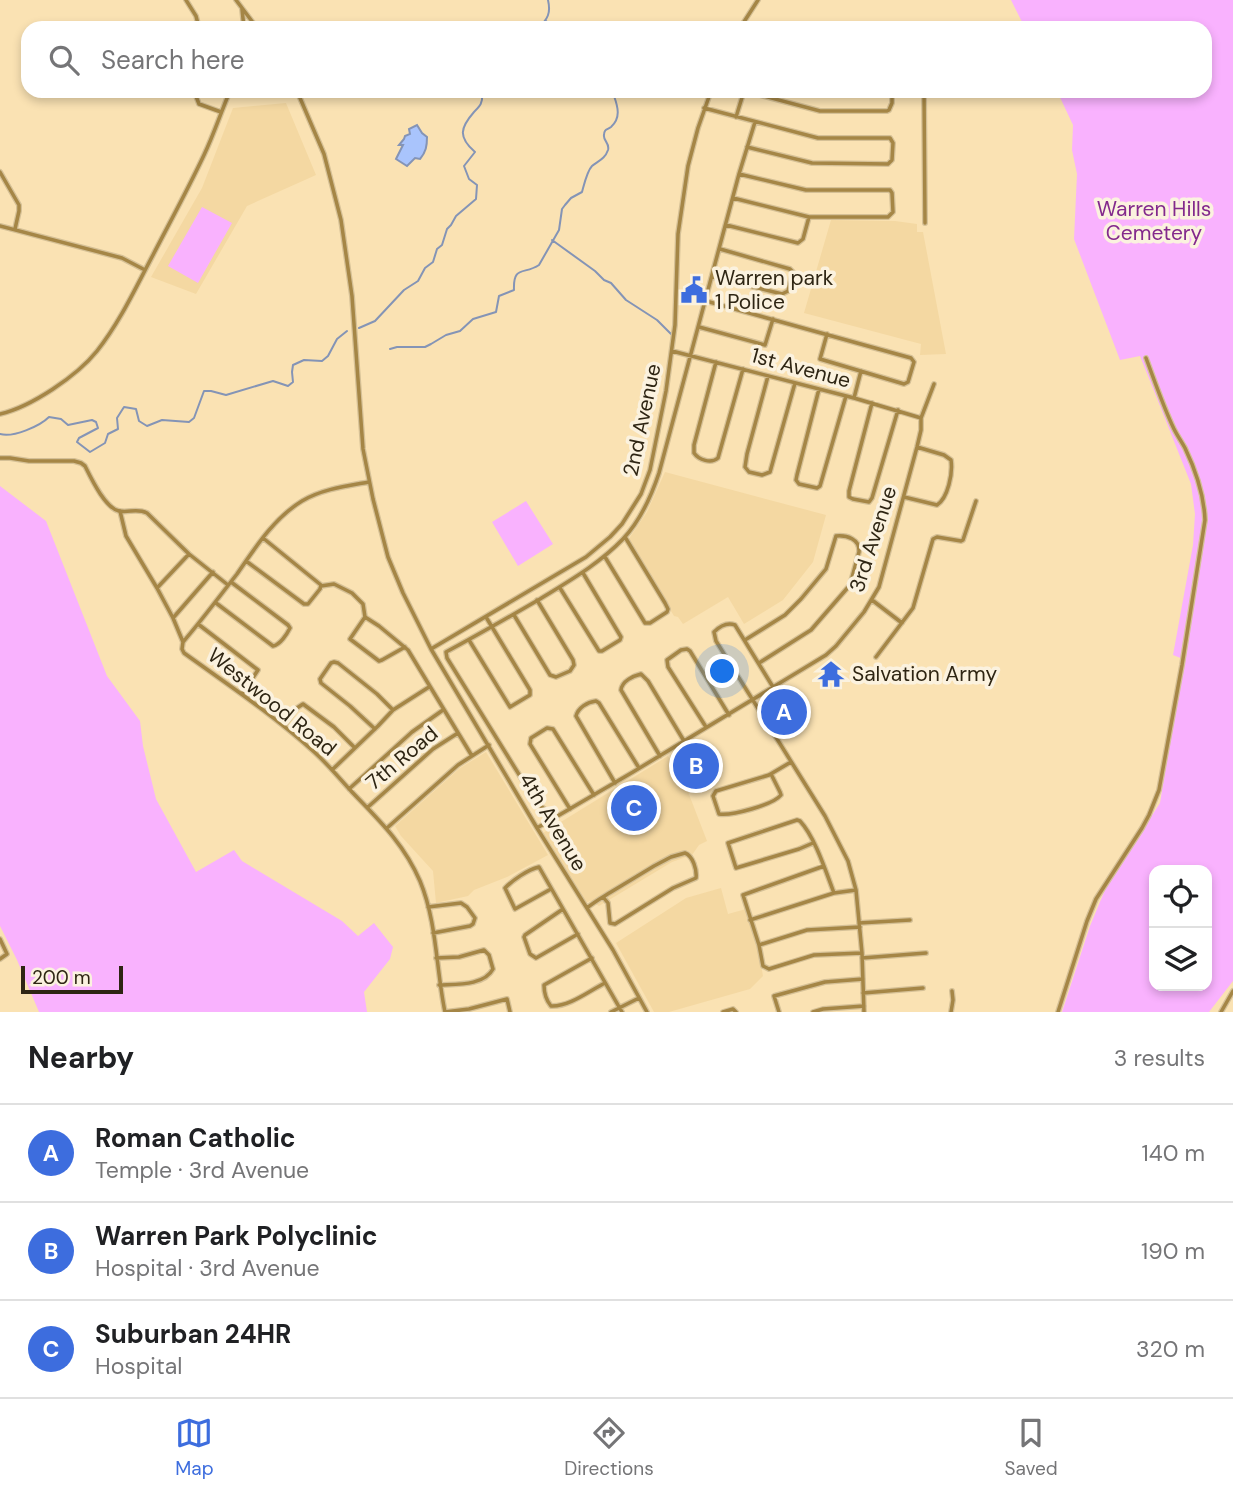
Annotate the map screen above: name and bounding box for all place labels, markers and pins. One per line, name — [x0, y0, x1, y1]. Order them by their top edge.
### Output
place label: Warren park 1 Police — [715, 264, 834, 316]
public building icon: Warren park 1 Police — [679, 275, 709, 305]
temple icon: Salvation Army — [816, 659, 846, 689]
place label: Salvation Army — [852, 660, 997, 688]
pin: A — [761, 686, 807, 738]
pin: B — [673, 740, 719, 792]
pin: C — [611, 782, 657, 834]

